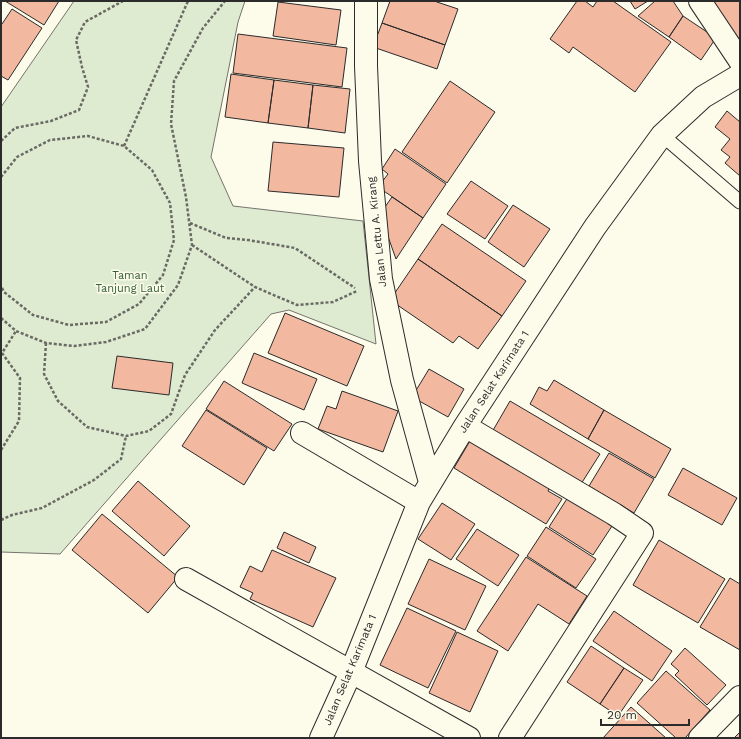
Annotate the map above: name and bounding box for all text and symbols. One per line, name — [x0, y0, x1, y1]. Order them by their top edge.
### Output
street label: Jalan Lettu A. Kirang — [365, 176, 389, 288]
park label: Taman Tanjung Laut — [96, 269, 165, 295]
street label: Jalan Selat Karimata 1 — [456, 328, 532, 436]
street label: Jalan Selat Karimata 1 — [321, 613, 379, 727]
scale bar — [601, 701, 689, 727]
text: 20 m — [607, 708, 637, 722]

